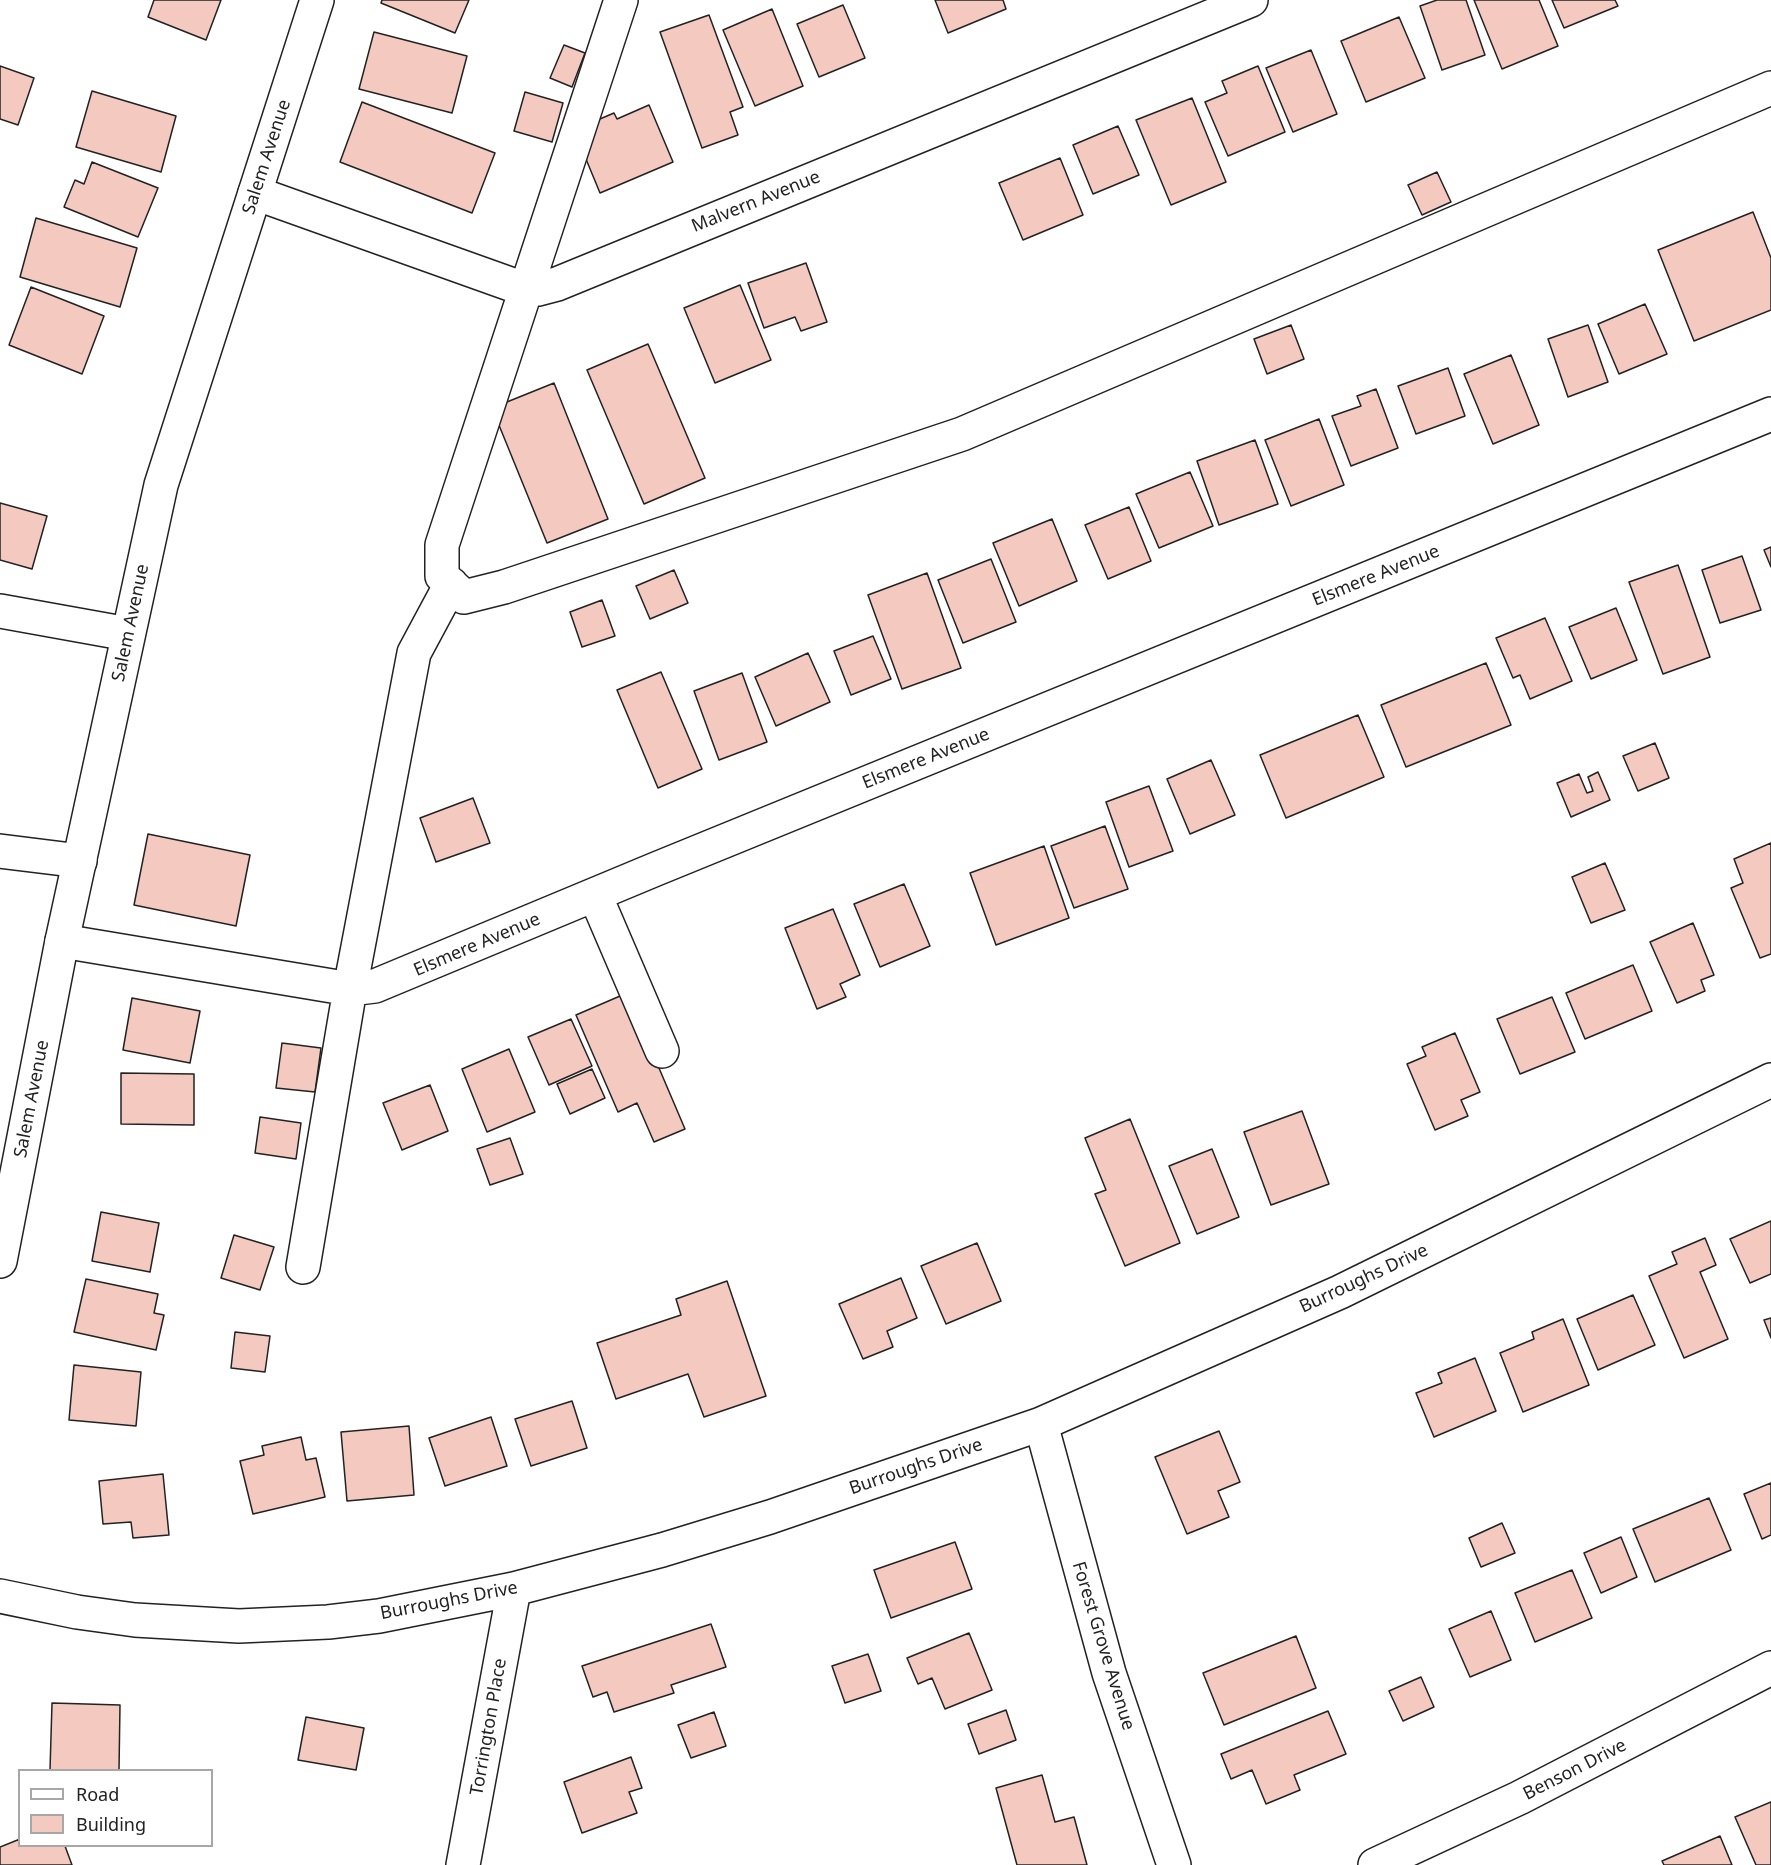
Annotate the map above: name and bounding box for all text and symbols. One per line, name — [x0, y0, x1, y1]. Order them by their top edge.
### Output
street label: Salem Avenue — [238, 97, 296, 217]
street label: Malvern Avenue — [689, 166, 823, 238]
street label: Elsmere Avenue — [1309, 541, 1443, 611]
street label: Salem Avenue — [108, 562, 154, 684]
street label: Elsmere Avenue — [859, 724, 993, 794]
street label: Elsmere Avenue — [410, 909, 544, 981]
street label: Salem Avenue — [10, 1038, 54, 1160]
street label: Burroughs Drive — [1296, 1240, 1432, 1318]
street label: Burroughs Drive — [847, 1434, 985, 1500]
street label: Forest Grove Avenue — [1067, 1559, 1139, 1733]
street label: Burroughs Drive — [379, 1577, 519, 1625]
street label: Torrington Place — [466, 1657, 512, 1797]
street label: Benson Drive — [1520, 1735, 1630, 1805]
legend — [18, 1769, 213, 1847]
text: Road — [76, 1782, 119, 1806]
text: Building — [76, 1812, 146, 1836]

